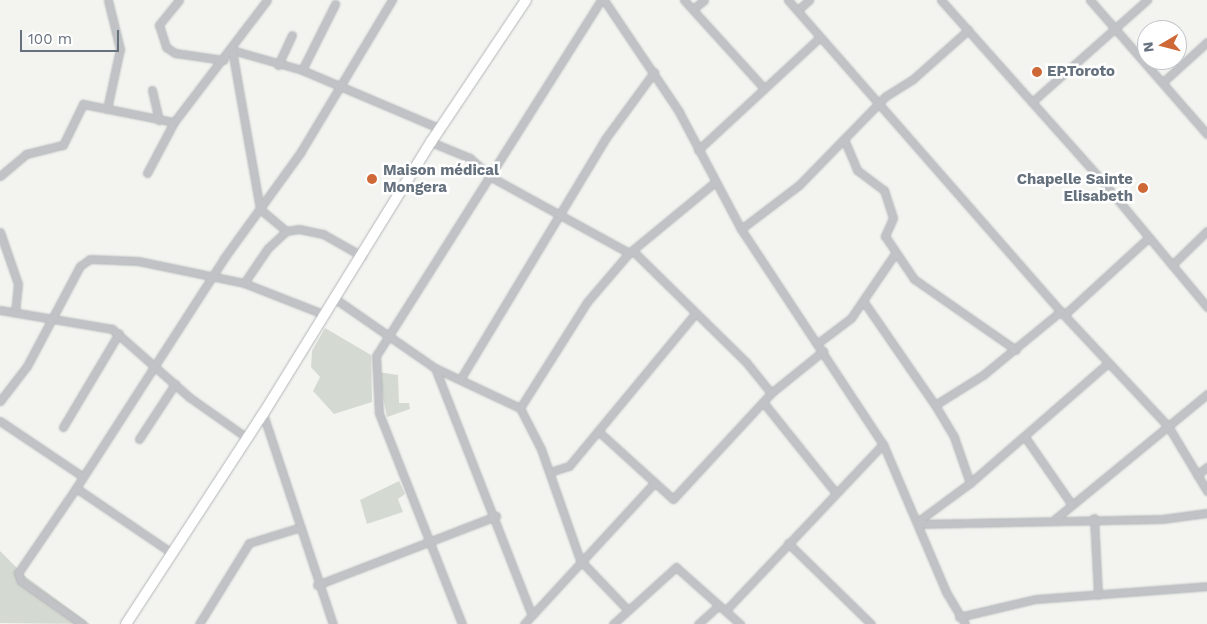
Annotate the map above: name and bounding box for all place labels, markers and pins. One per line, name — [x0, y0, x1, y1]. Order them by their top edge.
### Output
place label: EP.Toroto — [1047, 63, 1115, 81]
marker: EP.Toroto — [1031, 66, 1043, 78]
place label: Maison médical Mongera — [383, 161, 499, 196]
place label: Chapelle Sainte Elisabeth — [1017, 170, 1133, 205]
marker: Maison médical Mongera — [365, 172, 379, 186]
marker: Chapelle Sainte Elisabeth — [1137, 182, 1149, 194]

